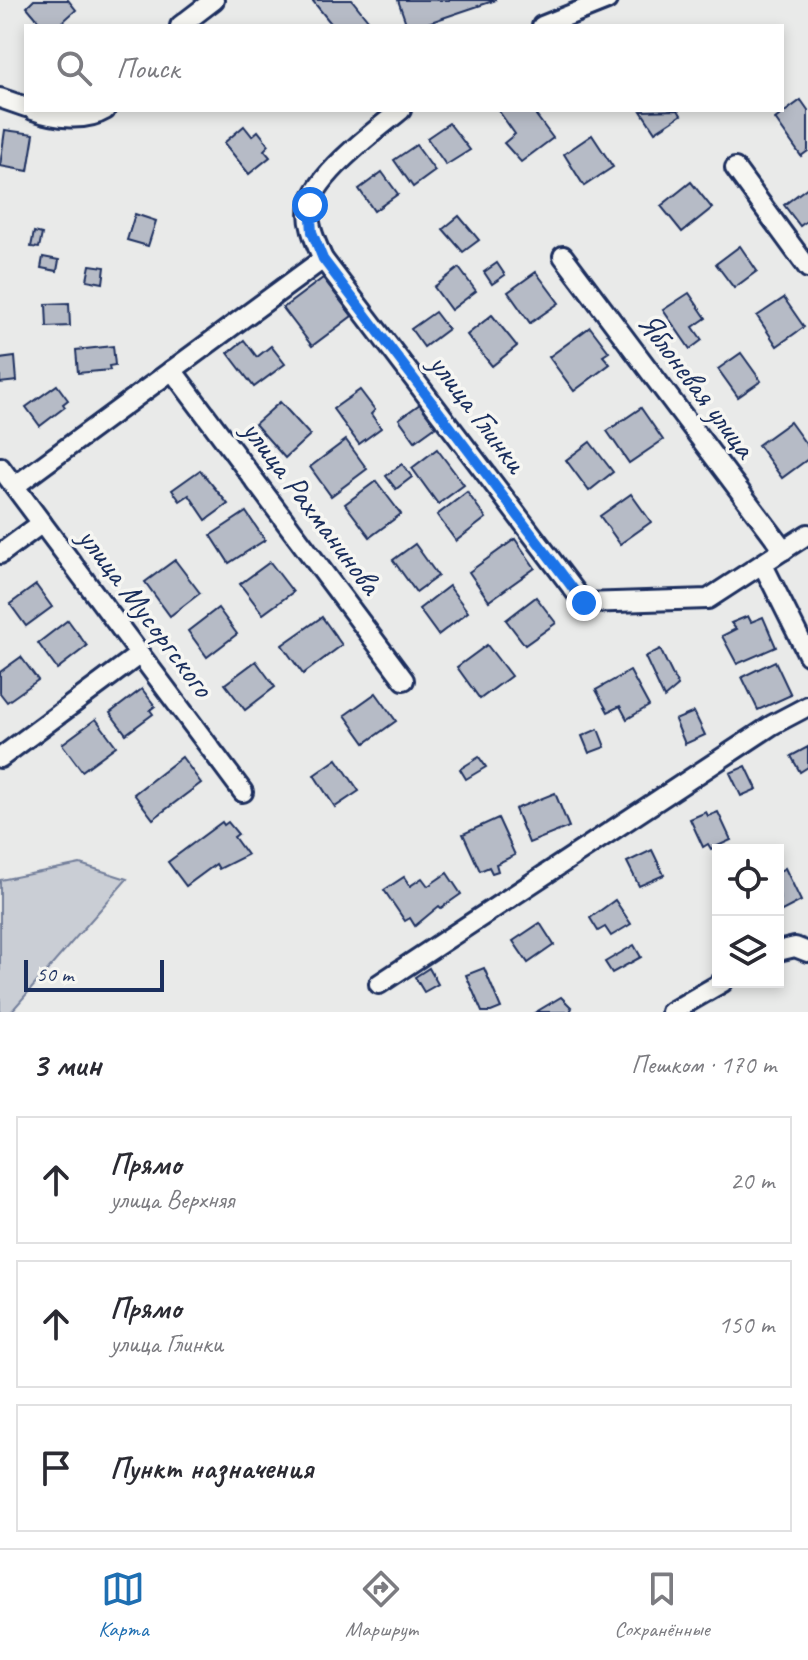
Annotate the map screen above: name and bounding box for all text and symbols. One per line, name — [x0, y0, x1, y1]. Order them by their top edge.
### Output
search box — [24, 24, 784, 112]
icon: search — [52, 46, 96, 90]
text: Поиск — [116, 49, 179, 87]
route start — [292, 187, 328, 223]
street label: Яблоневая улица — [629, 304, 766, 468]
street label: улица Глинки — [419, 344, 537, 482]
street label: улица Рахманинова — [232, 410, 392, 604]
street label: улица Мусоргского — [68, 517, 224, 707]
route end — [566, 585, 602, 621]
map controls — [712, 844, 784, 988]
button: locate — [712, 844, 784, 916]
button: layers — [712, 916, 784, 988]
scale bar — [24, 956, 164, 992]
text: 50 m — [36, 960, 73, 988]
text: 3 мин — [32, 1043, 101, 1086]
text: Пешком · 170 m — [631, 1048, 776, 1081]
text: Прямо — [110, 1145, 181, 1183]
icon: ahead — [34, 1158, 78, 1202]
text: 20 m — [730, 1164, 774, 1197]
text: улица Верхняя — [110, 1183, 234, 1216]
text: Прямо — [110, 1289, 181, 1327]
icon: ahead — [34, 1302, 78, 1346]
text: 150 m — [718, 1308, 774, 1341]
text: улица Глинки — [110, 1327, 223, 1360]
icon: arrive — [34, 1446, 78, 1490]
text: Пункт назначения — [110, 1449, 313, 1487]
tab: Карта — [98, 1567, 149, 1643]
tab: Маршрут — [345, 1567, 418, 1643]
tab: Сохранённые — [614, 1567, 710, 1643]

